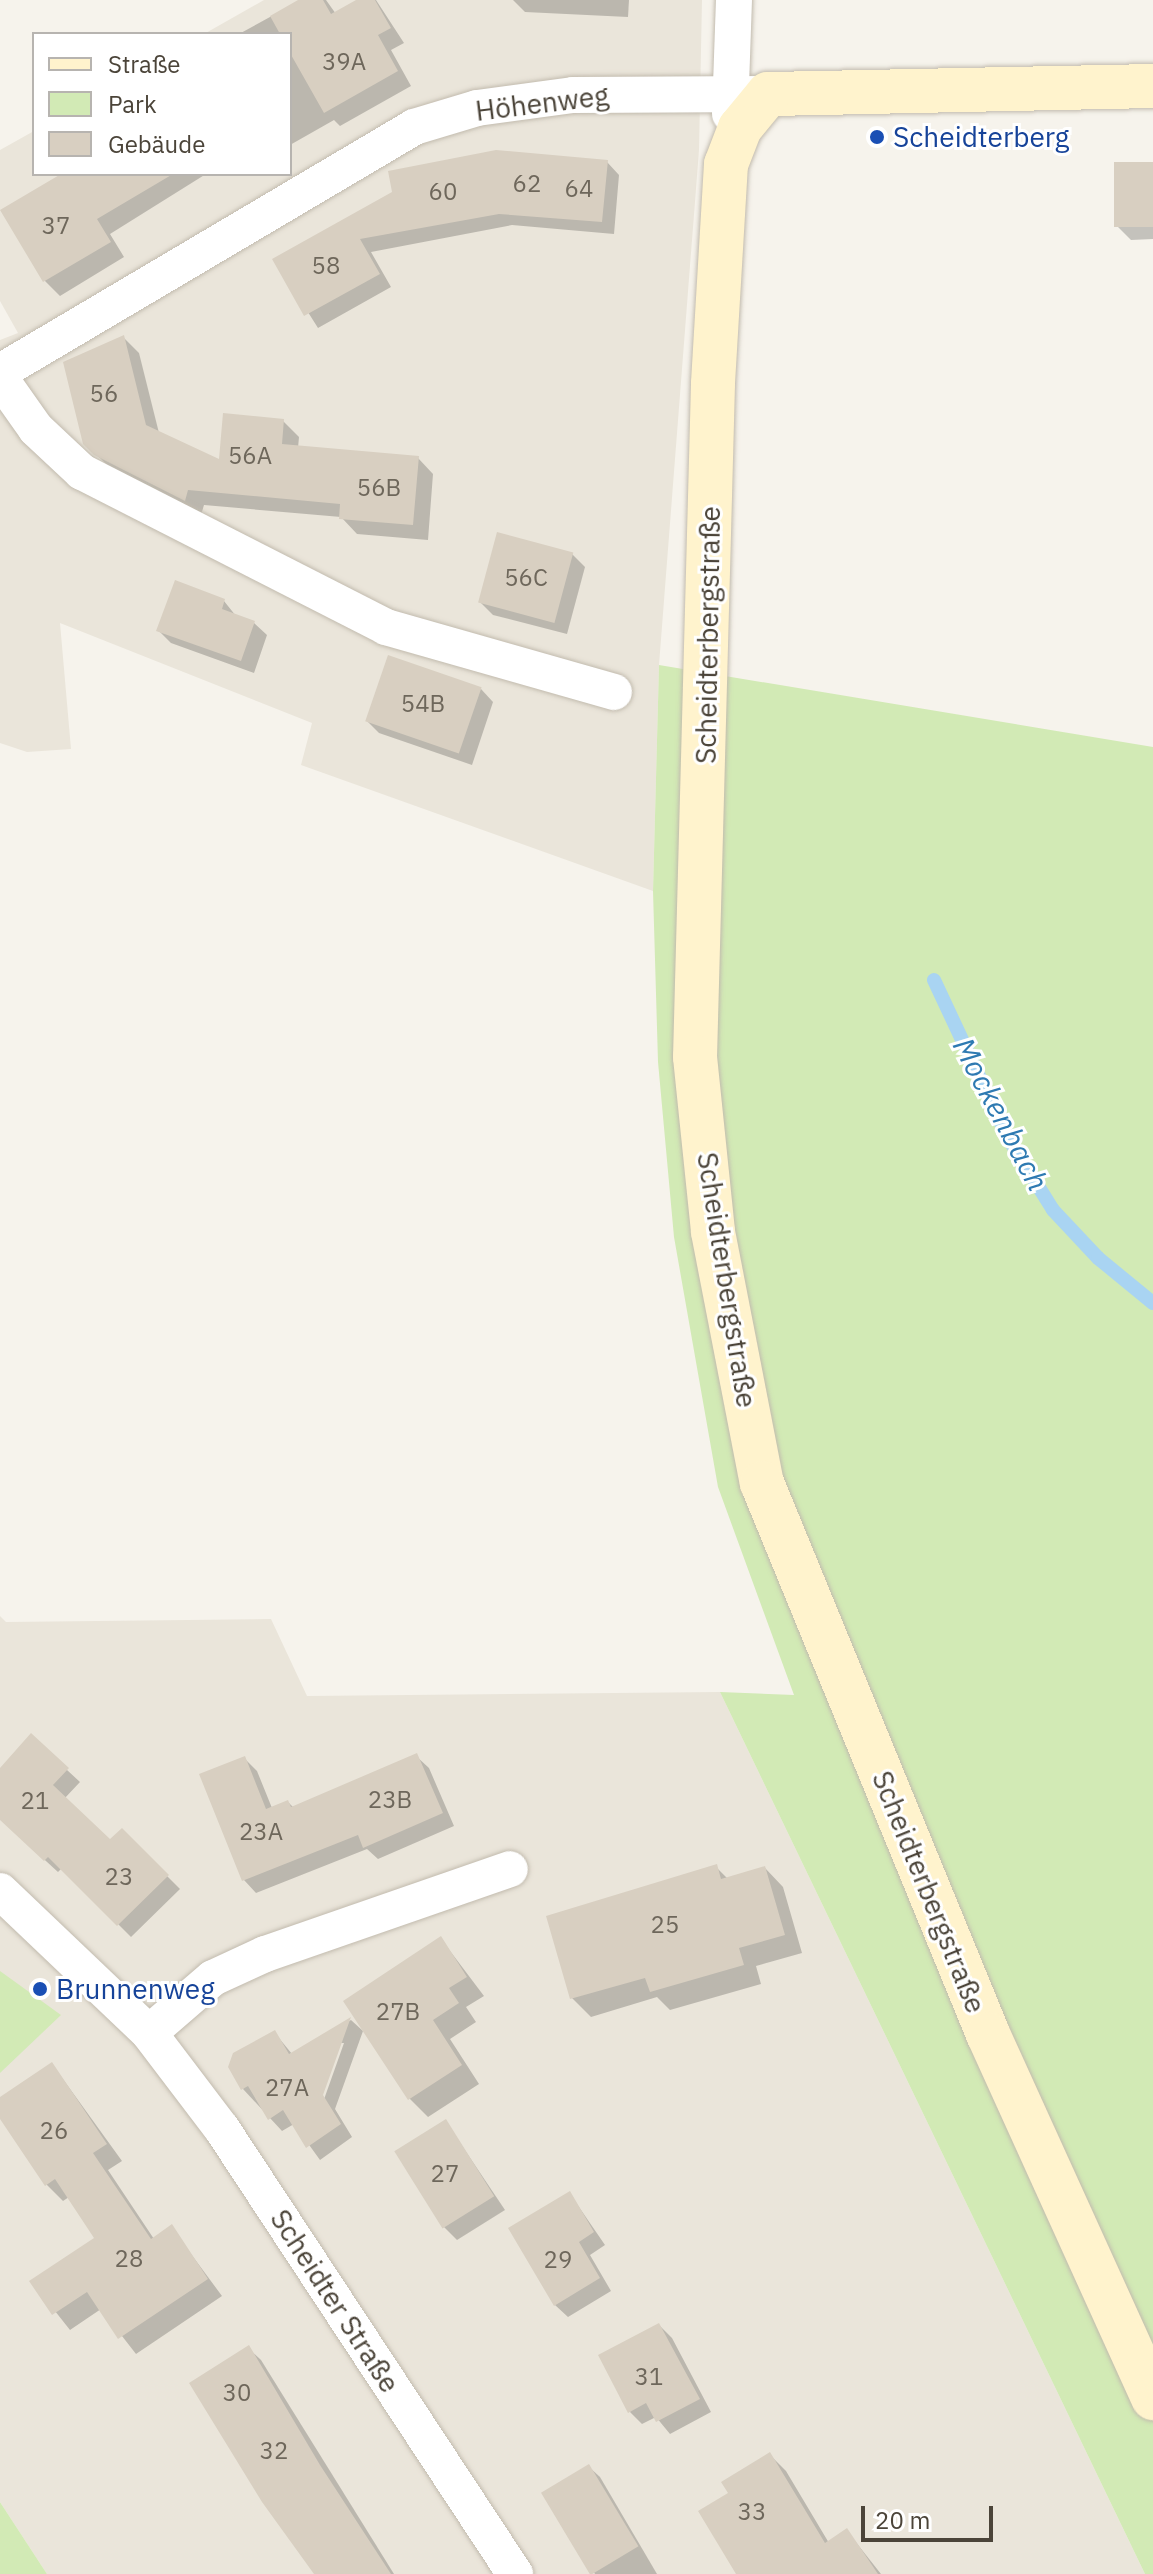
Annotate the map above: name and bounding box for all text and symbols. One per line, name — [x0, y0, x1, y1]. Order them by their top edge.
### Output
legend — [32, 32, 292, 176]
text: Straße — [108, 48, 180, 80]
house number: 39A — [322, 48, 366, 76]
street label: Höhenweg — [473, 78, 611, 128]
text: Park — [108, 88, 157, 120]
place label: Scheidterberg — [893, 120, 1069, 154]
text: Gebäude — [108, 128, 205, 160]
marker: Scheidterberg — [868, 128, 886, 146]
house number: 62 — [513, 170, 541, 198]
house number: 64 — [565, 175, 593, 203]
house number: 60 — [429, 178, 457, 206]
house number: 37 — [42, 212, 70, 240]
house number: 58 — [312, 252, 340, 280]
house number: 56 — [90, 380, 118, 408]
house number: 56A — [228, 442, 272, 470]
house number: 56B — [357, 474, 401, 502]
street label: Scheidterbergstraße — [689, 506, 727, 764]
house number: 56C — [504, 564, 548, 592]
house number: 54B — [401, 690, 445, 718]
water label: Mockenbach — [946, 1031, 1056, 1197]
street label: Scheidterbergstraße — [690, 1150, 764, 1410]
street label: Scheidterbergstraße — [865, 1766, 993, 2018]
house number: 23B — [368, 1786, 412, 1814]
house number: 21 — [21, 1787, 49, 1815]
house number: 23A — [239, 1818, 283, 1846]
house number: 23 — [105, 1863, 133, 1891]
house number: 25 — [651, 1911, 679, 1939]
place label: Brunnenweg — [56, 1972, 215, 2006]
marker: Brunnenweg — [31, 1980, 49, 1998]
house number: 27B — [376, 1998, 420, 2026]
house number: 27A — [265, 2074, 309, 2102]
house number: 26 — [40, 2117, 68, 2145]
house number: 27 — [431, 2160, 459, 2188]
street label: Scheidter Straße — [263, 2203, 407, 2399]
house number: 28 — [115, 2245, 143, 2273]
house number: 29 — [544, 2246, 572, 2274]
house number: 31 — [635, 2363, 663, 2391]
house number: 30 — [223, 2379, 251, 2407]
house number: 32 — [260, 2437, 288, 2465]
scale bar — [865, 2490, 997, 2540]
house number: 33 — [738, 2498, 766, 2526]
text: 20 m — [875, 2504, 930, 2536]

